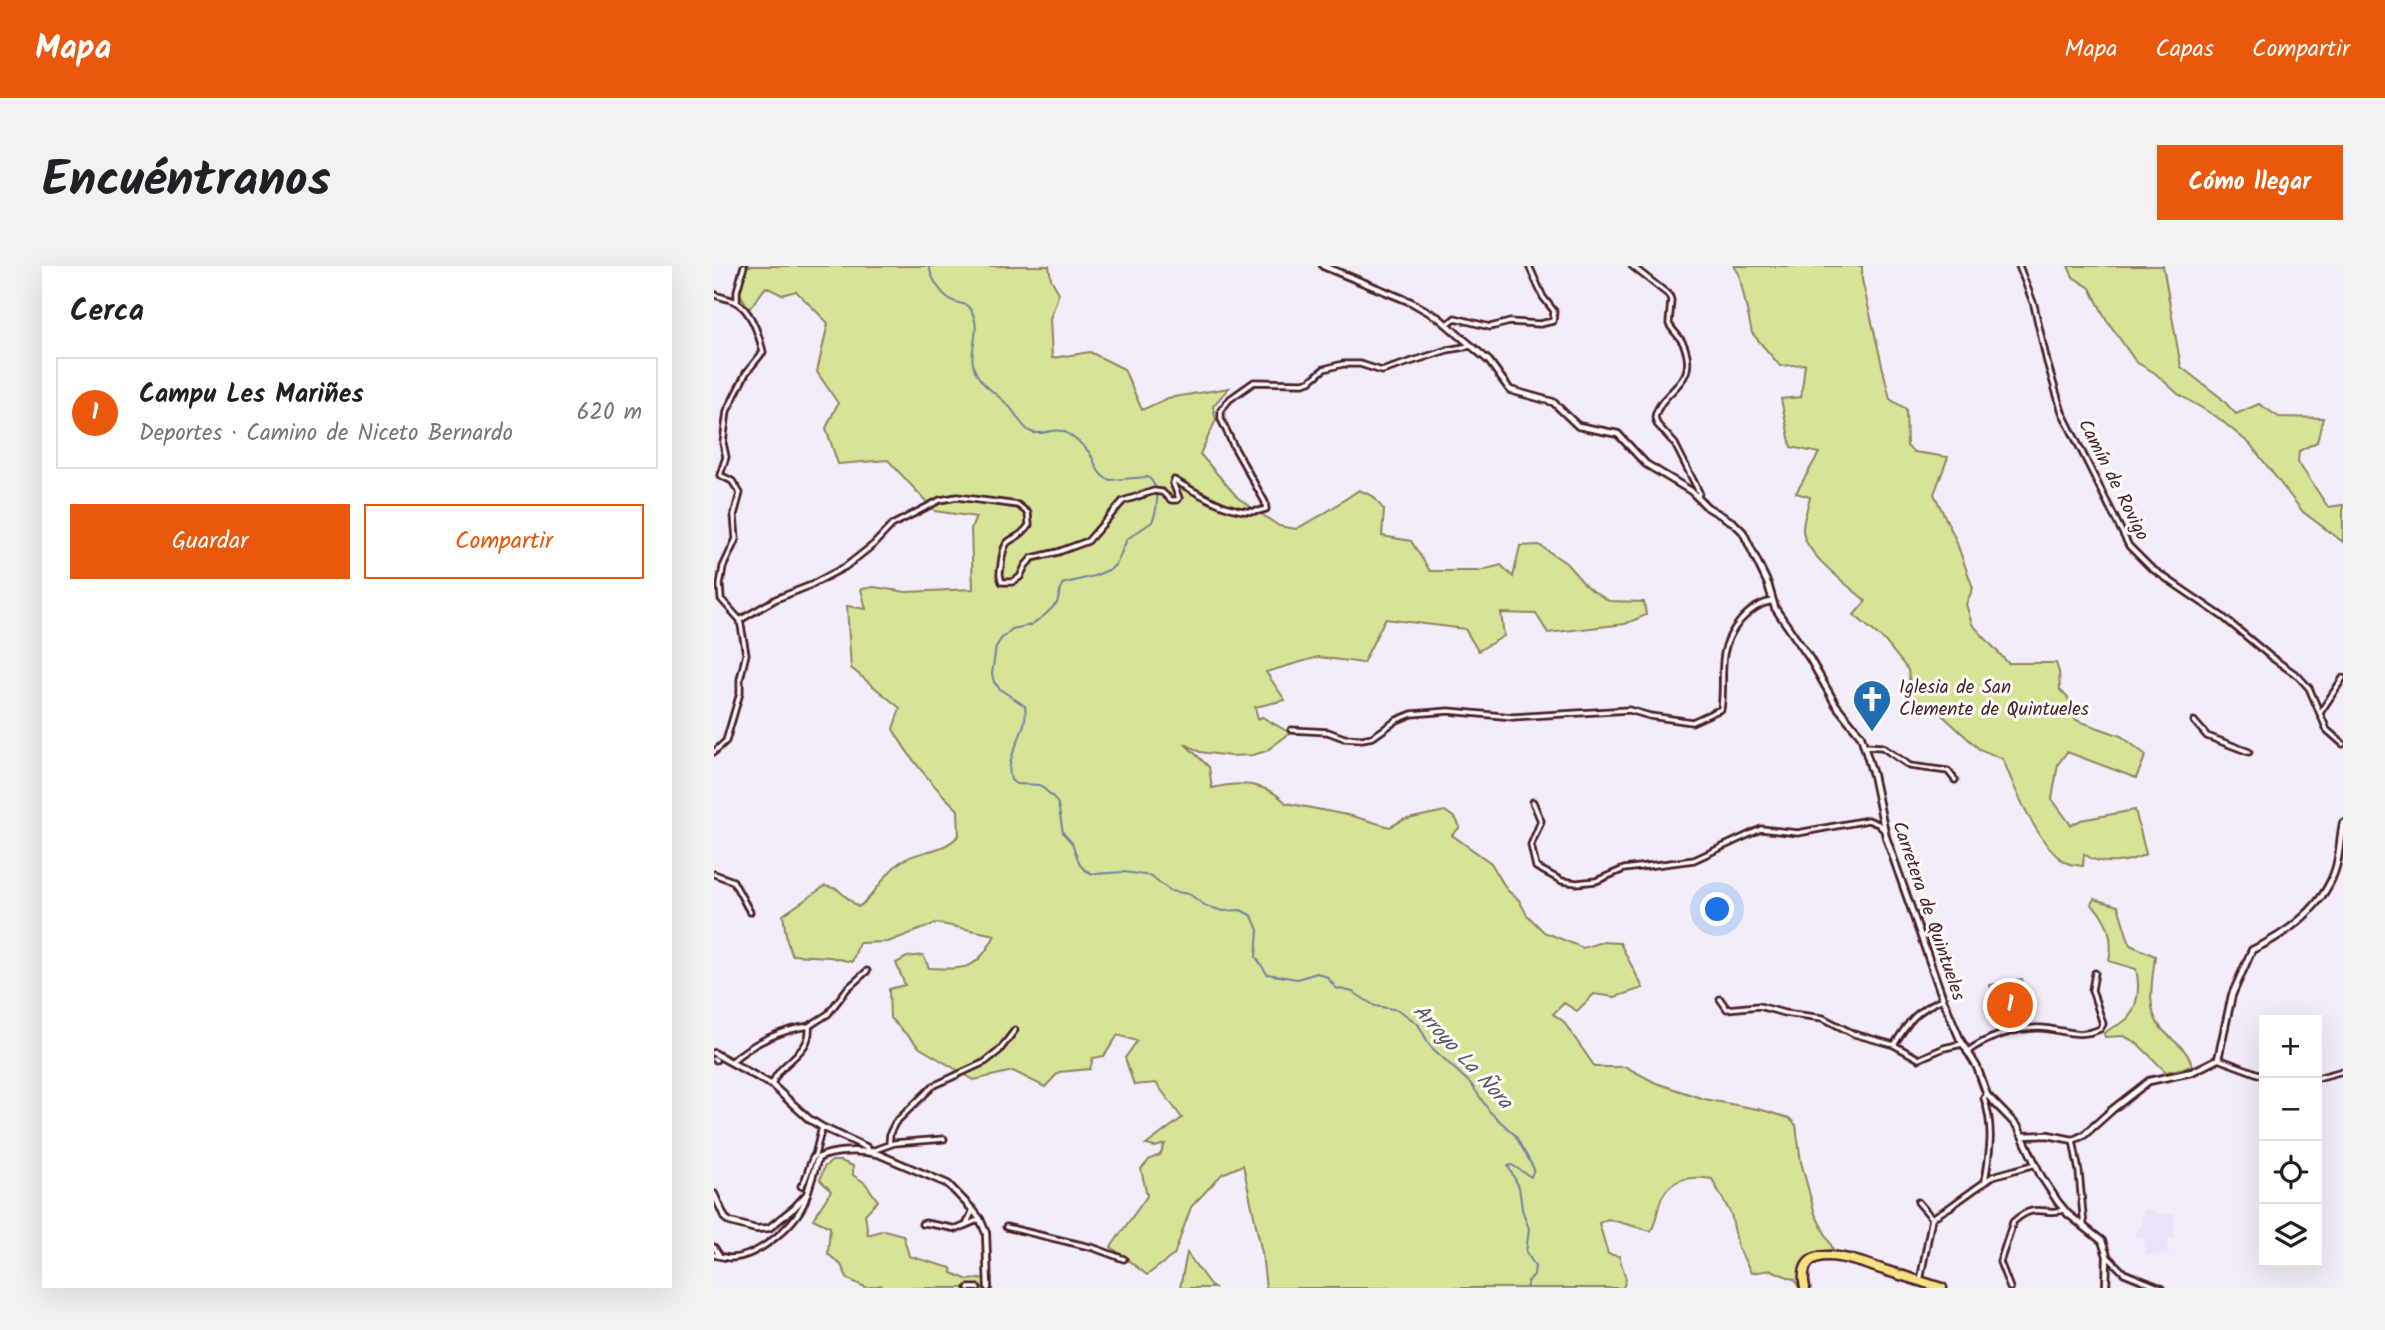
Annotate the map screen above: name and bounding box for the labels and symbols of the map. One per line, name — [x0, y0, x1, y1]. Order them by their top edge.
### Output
street label: Camín de Rovigo — [2069, 414, 2157, 546]
place label: Iglesia de San Clemente de Quintueles — [1899, 673, 2089, 725]
church icon: Iglesia de San Clemente de Quintueles — [1851, 678, 1893, 733]
street label: Carretera de Quintueles — [1883, 817, 1973, 1005]
your location — [1700, 892, 1734, 926]
pin: 1 — [1987, 979, 2033, 1031]
water label: Arroyo La Ñora — [1404, 997, 1521, 1118]

